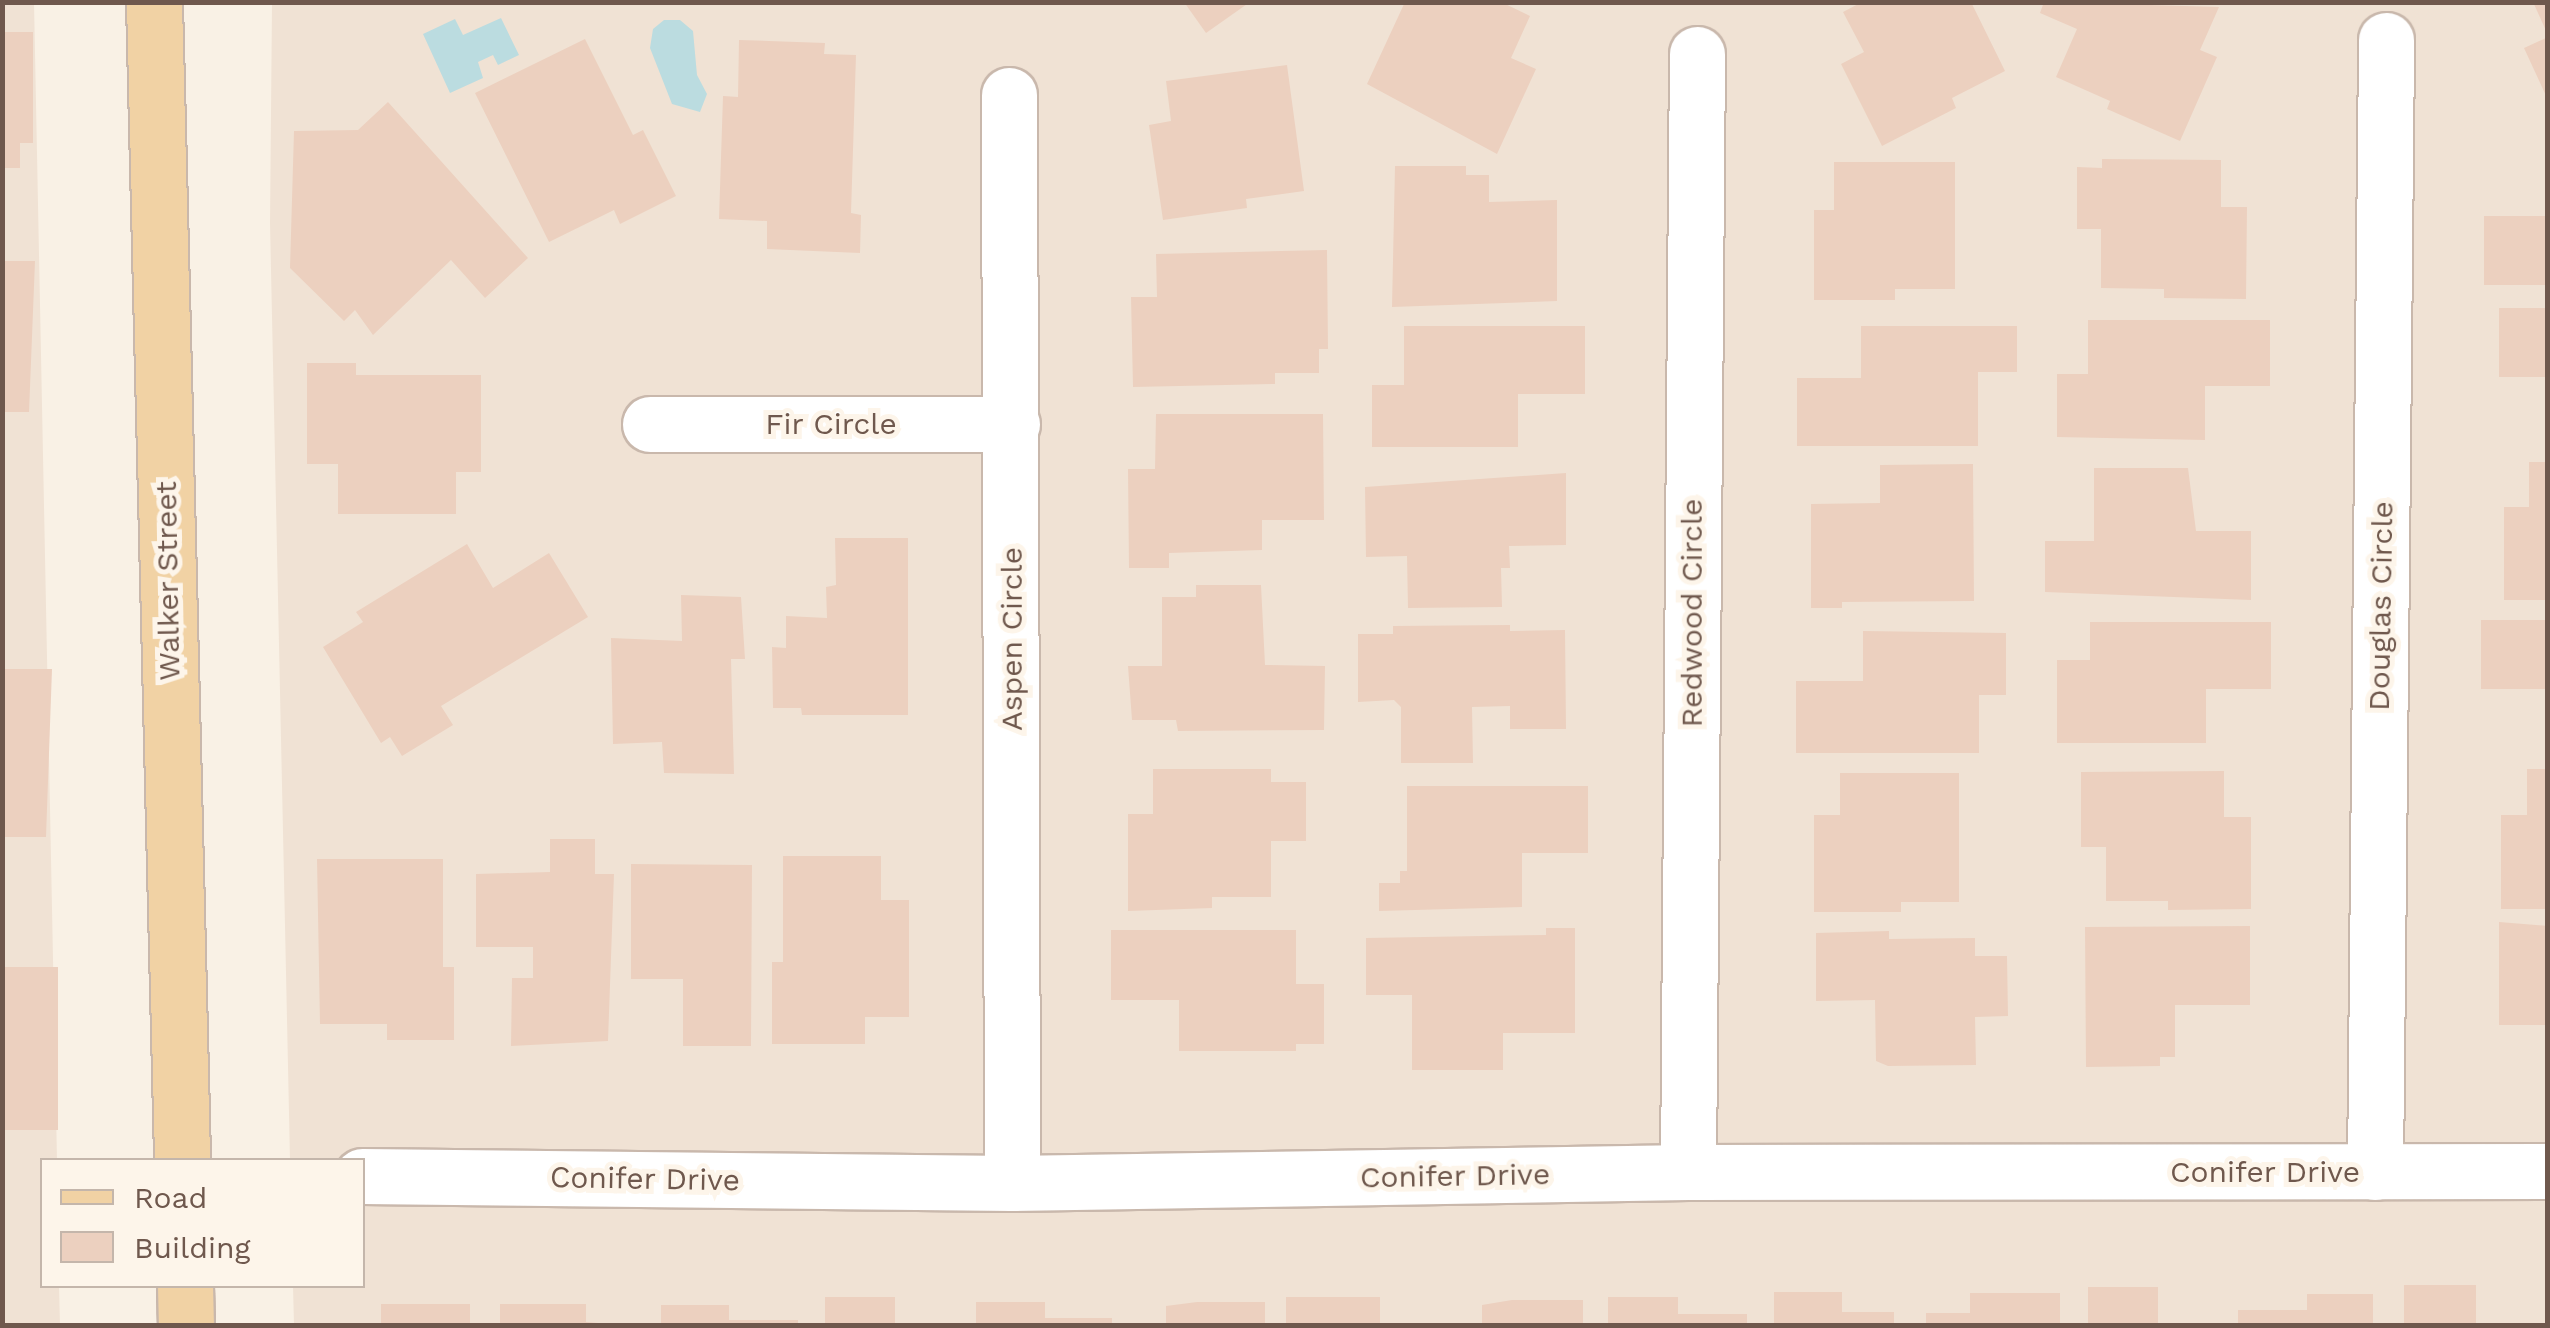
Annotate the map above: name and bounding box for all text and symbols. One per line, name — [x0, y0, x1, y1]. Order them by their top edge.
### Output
street label: Fir Circle — [765, 406, 897, 442]
street label: Walker Street — [148, 481, 188, 681]
street label: Redwood Circle — [1674, 499, 1710, 727]
street label: Douglas Circle — [2361, 501, 2401, 711]
street label: Aspen Circle — [994, 547, 1030, 731]
street label: Conifer Drive — [2170, 1154, 2360, 1190]
street label: Conifer Drive — [1359, 1156, 1551, 1196]
legend — [40, 1158, 365, 1288]
street label: Conifer Drive — [549, 1159, 741, 1199]
text: Road — [134, 1180, 207, 1215]
text: Building — [134, 1230, 251, 1265]

